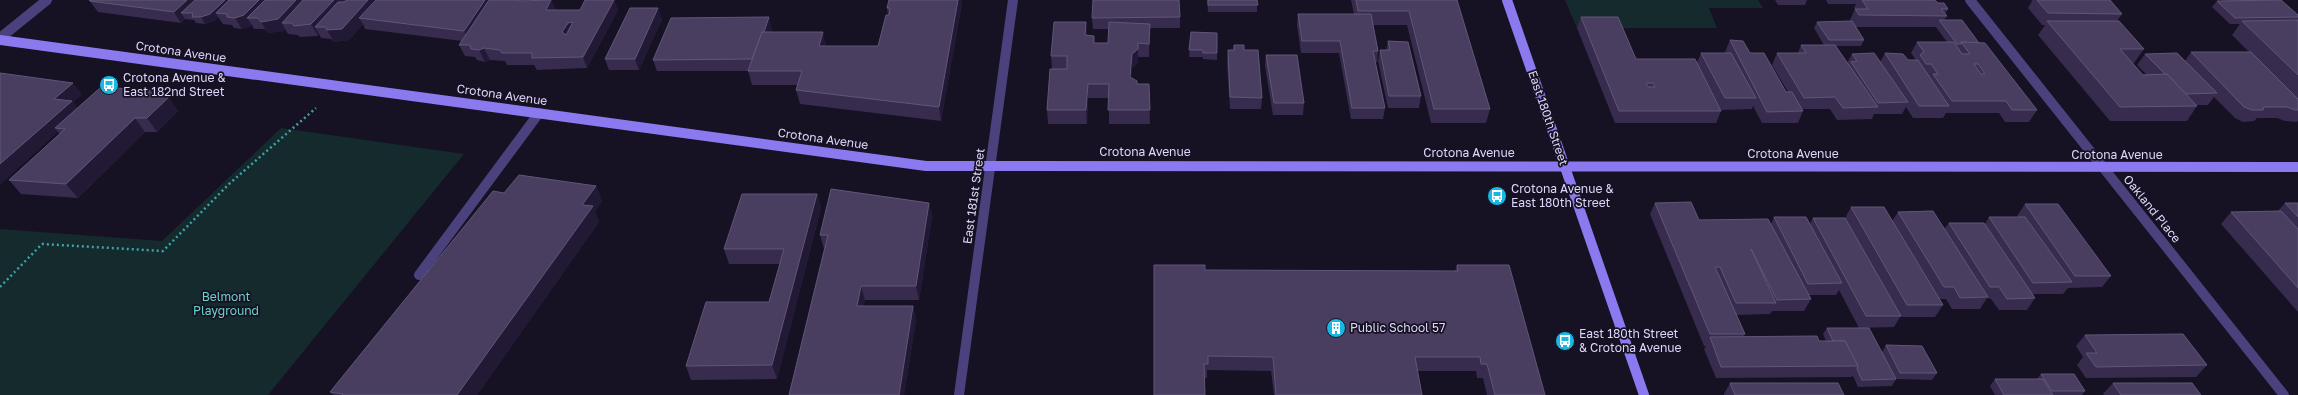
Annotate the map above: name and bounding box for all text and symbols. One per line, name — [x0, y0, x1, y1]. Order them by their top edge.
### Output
street label: Crotona Avenue — [135, 38, 227, 65]
street label: East 180th Street — [1525, 68, 1572, 167]
place label: Crotona Avenue & East 182nd Street — [123, 70, 225, 99]
bus stop icon: Crotona Avenue & East 182nd Street — [98, 74, 120, 96]
street label: Crotona Avenue — [456, 81, 548, 108]
street label: Crotona Avenue — [777, 125, 869, 152]
street label: Crotona Avenue — [1099, 144, 1191, 159]
street label: Crotona Avenue — [1423, 145, 1515, 160]
street label: Crotona Avenue — [1747, 146, 1839, 161]
street label: East 181st Street — [959, 147, 988, 245]
street label: Crotona Avenue — [2071, 147, 2163, 162]
street label: Oakland Place — [2121, 172, 2184, 246]
place label: Crotona Avenue & East 180th Street — [1511, 181, 1613, 210]
bus stop icon: Crotona Avenue & East 180th Street — [1486, 185, 1508, 207]
park label: Belmont Playground — [193, 289, 259, 318]
building icon: Public School 57 — [1325, 317, 1347, 339]
place label: Public School 57 — [1350, 320, 1445, 335]
place label: East 180th Street & Crotona Avenue — [1579, 326, 1682, 355]
bus stop icon: East 180th Street & Crotona Avenue — [1554, 330, 1576, 352]

